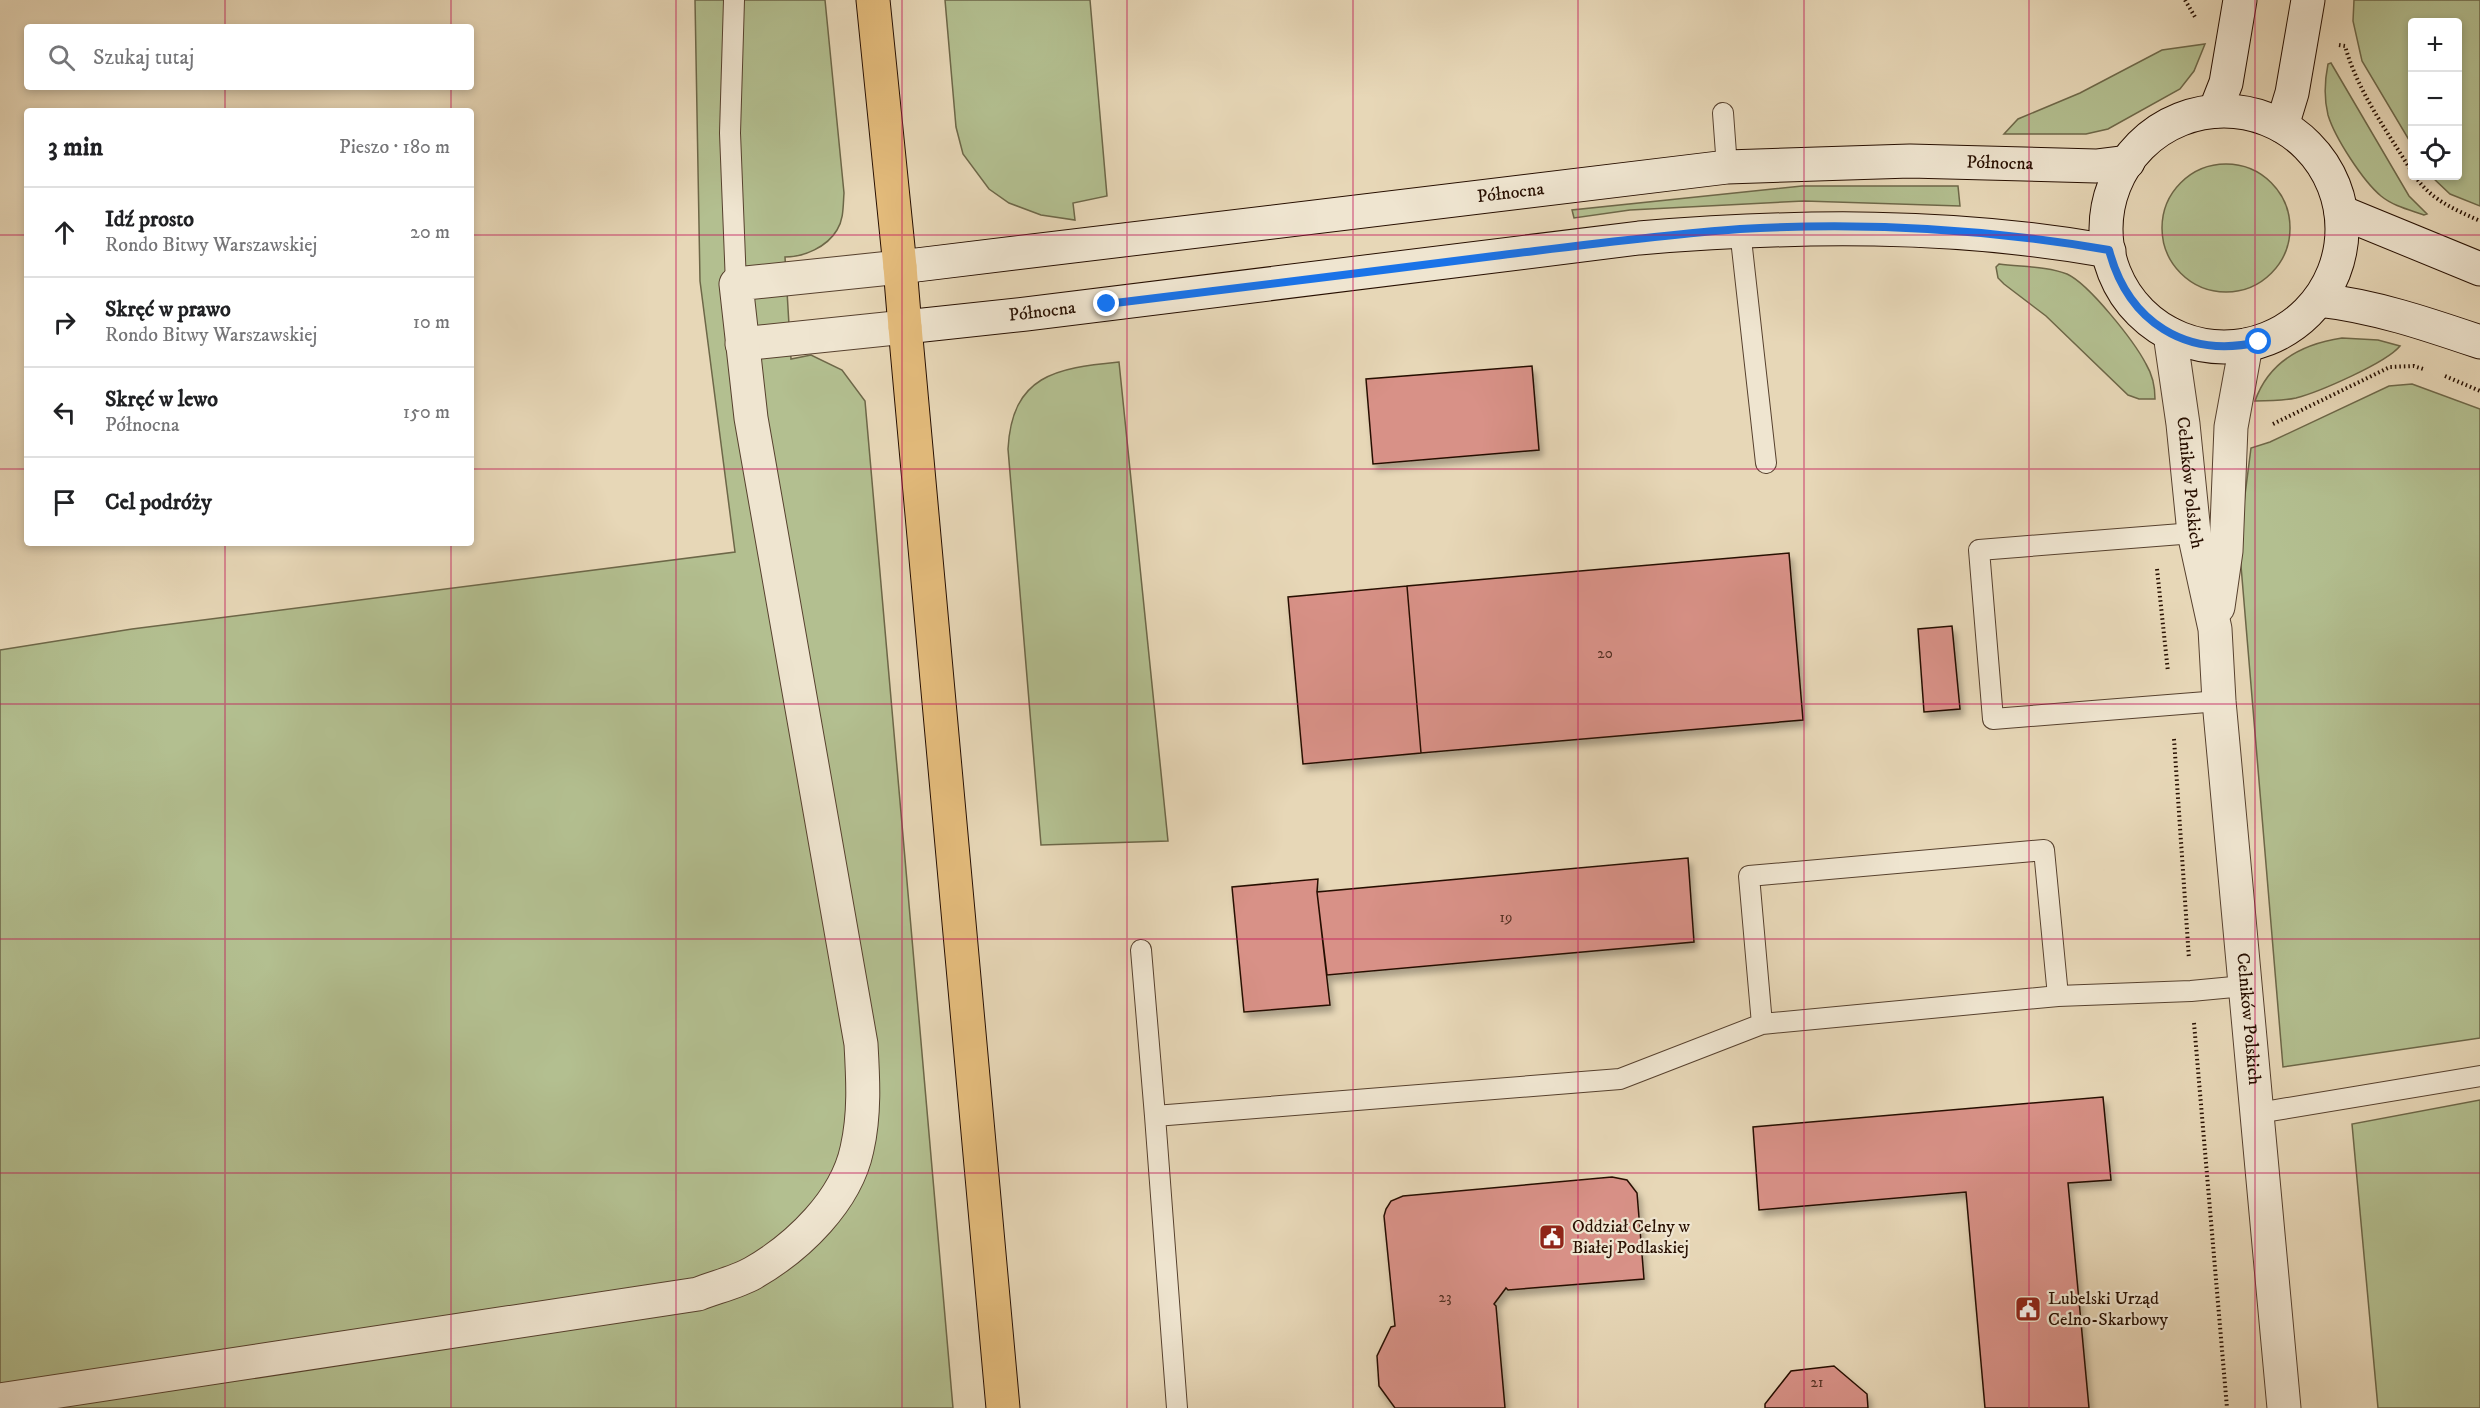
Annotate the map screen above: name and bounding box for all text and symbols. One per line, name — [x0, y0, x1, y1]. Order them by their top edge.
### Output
map controls — [2408, 18, 2462, 180]
button: + — [2408, 18, 2462, 72]
search box — [24, 24, 474, 90]
icon: search — [45, 41, 78, 74]
text: Szukaj tutaj — [93, 44, 194, 71]
button: − — [2408, 72, 2462, 126]
button: locate — [2408, 126, 2462, 180]
text: 3 min — [48, 131, 103, 164]
text: Pieszo · 180 m — [339, 135, 450, 160]
street label: Północna — [1966, 152, 2034, 175]
street label: Północna — [1476, 178, 1546, 208]
text: Idź prosto — [105, 206, 194, 233]
icon: ahead — [48, 216, 81, 249]
text: 20 m — [410, 220, 450, 245]
text: Rondo Bitwy Warszawskiej — [105, 233, 317, 258]
route end — [1093, 290, 1119, 316]
text: Skręć w prawo — [105, 296, 231, 323]
street label: Północna — [1008, 297, 1077, 327]
icon: right — [48, 306, 81, 339]
text: 10 m — [413, 310, 450, 335]
text: Rondo Bitwy Warszawskiej — [105, 323, 317, 348]
route start — [2245, 328, 2271, 354]
text: Skręć w lewo — [105, 386, 218, 413]
icon: left — [48, 396, 81, 429]
text: 150 m — [403, 400, 450, 425]
text: Północna — [105, 413, 180, 438]
street label: Celników Polskich — [2171, 415, 2208, 551]
icon: arrive — [48, 486, 81, 519]
text: Cel podróży — [105, 489, 212, 516]
house number: 20 — [1597, 644, 1613, 663]
house number: 19 — [1500, 908, 1512, 927]
street label: Celników Polskich — [2231, 952, 2265, 1086]
place label: Oddział Celny w Białej Podlaskiej — [1572, 1216, 1691, 1259]
public building icon: Oddział Celny w Białej Podlaskiej — [1537, 1222, 1567, 1252]
house number: 23 — [1439, 1288, 1451, 1307]
place label: Lubelski Urząd Celno-Skarbowy — [2048, 1288, 2169, 1331]
public building icon: Lubelski Urząd Celno-Skarbowy — [2013, 1294, 2043, 1324]
house number: 21 — [1811, 1373, 1823, 1392]

